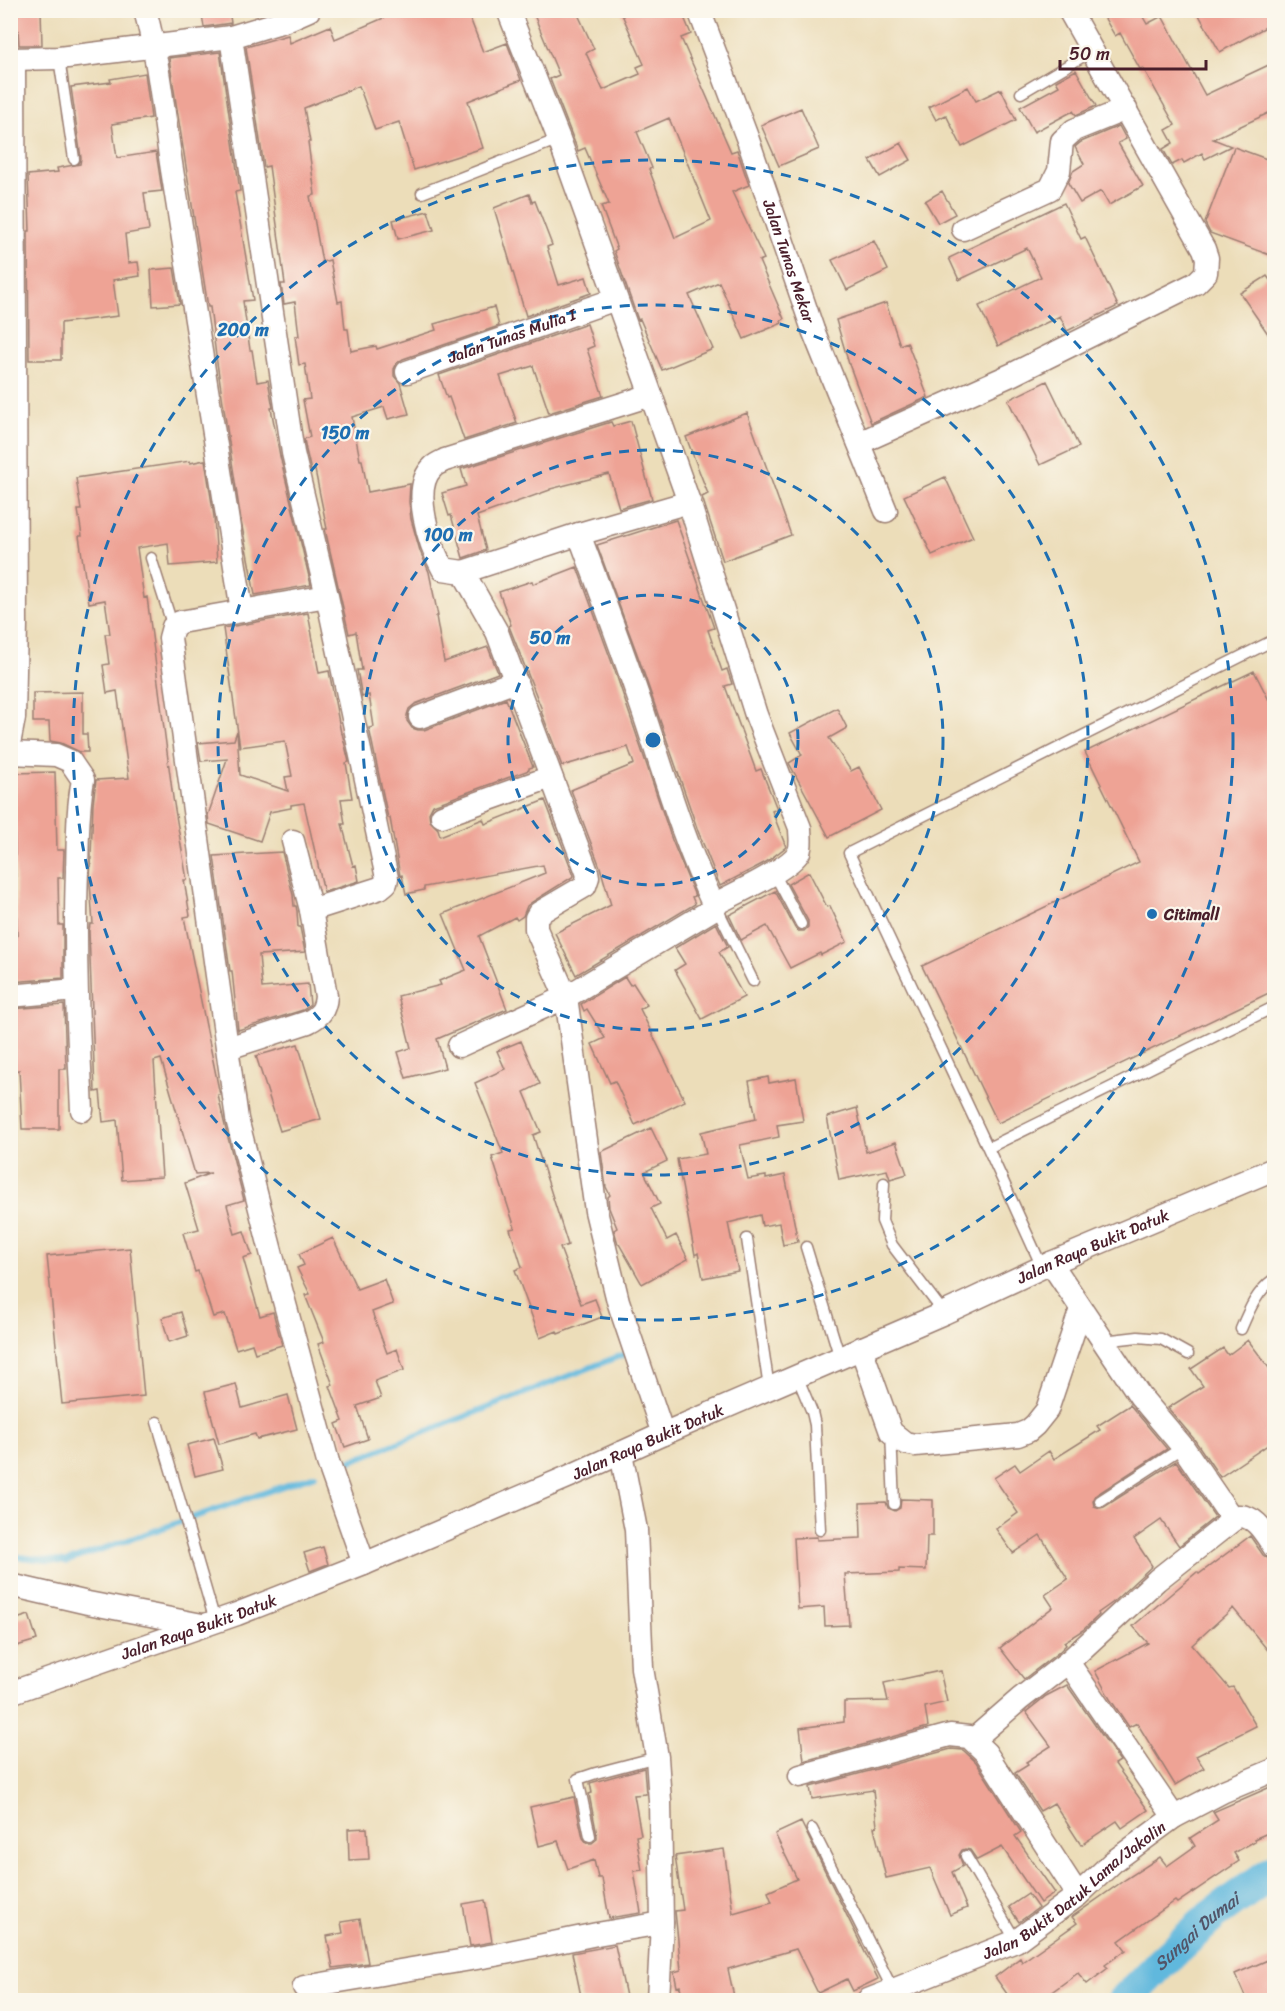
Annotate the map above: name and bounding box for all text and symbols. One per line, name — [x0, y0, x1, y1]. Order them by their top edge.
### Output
scale bar — [1060, 33, 1206, 71]
text: 50 m — [1069, 38, 1110, 70]
street label: Jalan Tunas Mekar — [754, 195, 824, 329]
street label: Jalan Tunas Mulia I — [443, 300, 582, 372]
text: 200 m — [216, 314, 269, 346]
text: 150 m — [321, 417, 369, 449]
text: 100 m — [424, 519, 473, 551]
text: 50 m — [530, 622, 571, 654]
centre of rings — [643, 730, 663, 750]
place label: Citimall — [1163, 900, 1221, 929]
marker: Citimall — [1145, 907, 1159, 921]
street label: Jalan Raya Bukit Datuk — [1011, 1201, 1174, 1292]
street label: Jalan Raya Bukit Datuk — [567, 1395, 729, 1489]
street label: Jalan Raya Bukit Datuk — [116, 1586, 281, 1669]
street label: Jalan Bukit Datuk Lama/Jakolin — [977, 1813, 1173, 1968]
water label: Sungai Dumai — [1146, 1882, 1250, 1979]

